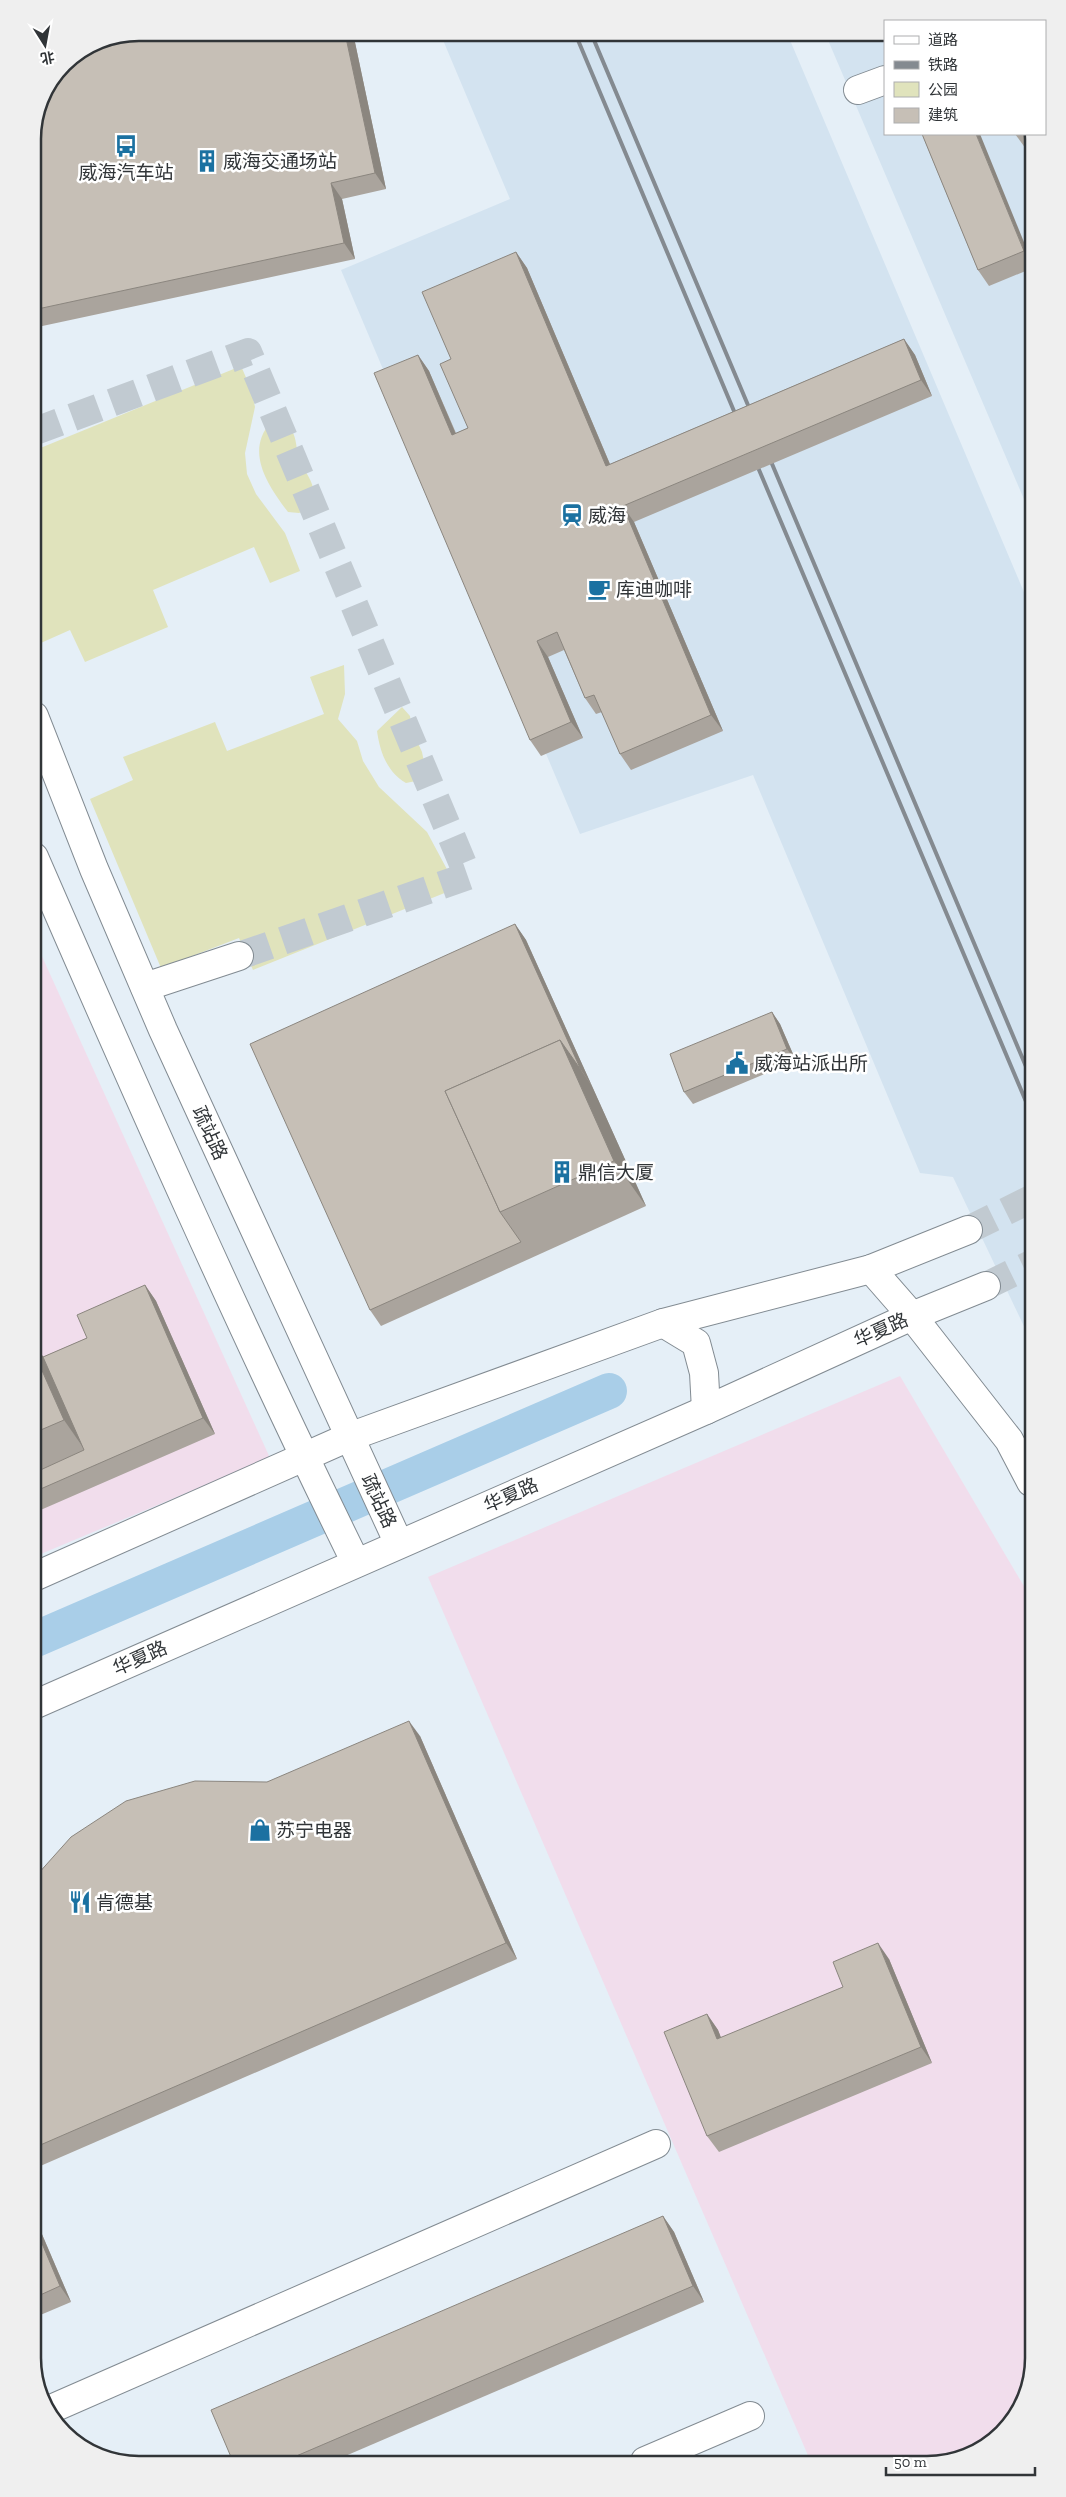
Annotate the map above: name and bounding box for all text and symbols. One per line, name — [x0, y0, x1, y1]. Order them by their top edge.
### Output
north arrow — [20, 20, 70, 70]
legend — [884, 20, 1046, 135]
text: 道路 — [928, 31, 958, 49]
text: 北 — [39, 48, 56, 67]
text: 铁路 — [928, 56, 958, 74]
text: 公园 — [928, 81, 958, 99]
text: 建筑 — [928, 106, 958, 124]
bus stop icon: 威海汽车站 — [113, 133, 139, 159]
building icon: 威海交通场站 — [194, 148, 220, 174]
place label: 威海交通场站 — [223, 150, 337, 173]
place label: 威海汽车站 — [78, 161, 174, 184]
station icon: 威海 — [559, 502, 585, 528]
place label: 威海 — [588, 504, 626, 527]
cafe icon: 库迪咖啡 — [586, 576, 612, 602]
place label: 库迪咖啡 — [616, 578, 692, 601]
public building icon: 威海站派出所 — [724, 1050, 750, 1076]
place label: 威海站派出所 — [754, 1052, 868, 1075]
street label: 疏站路 — [188, 1102, 232, 1164]
building icon: 鼎信大厦 — [549, 1159, 575, 1185]
place label: 鼎信大厦 — [578, 1161, 654, 1184]
street label: 华夏路 — [850, 1308, 912, 1352]
street label: 疏站路 — [357, 1470, 401, 1532]
street label: 华夏路 — [480, 1473, 542, 1517]
street label: 华夏路 — [109, 1636, 171, 1680]
shop icon: 苏宁电器 — [247, 1817, 273, 1843]
place label: 苏宁电器 — [276, 1819, 352, 1842]
restaurant icon: 肯德基 — [67, 1889, 93, 1915]
place label: 肯德基 — [96, 1891, 153, 1914]
scale bar — [886, 2444, 1035, 2476]
text: 50 m — [894, 2453, 927, 2471]

